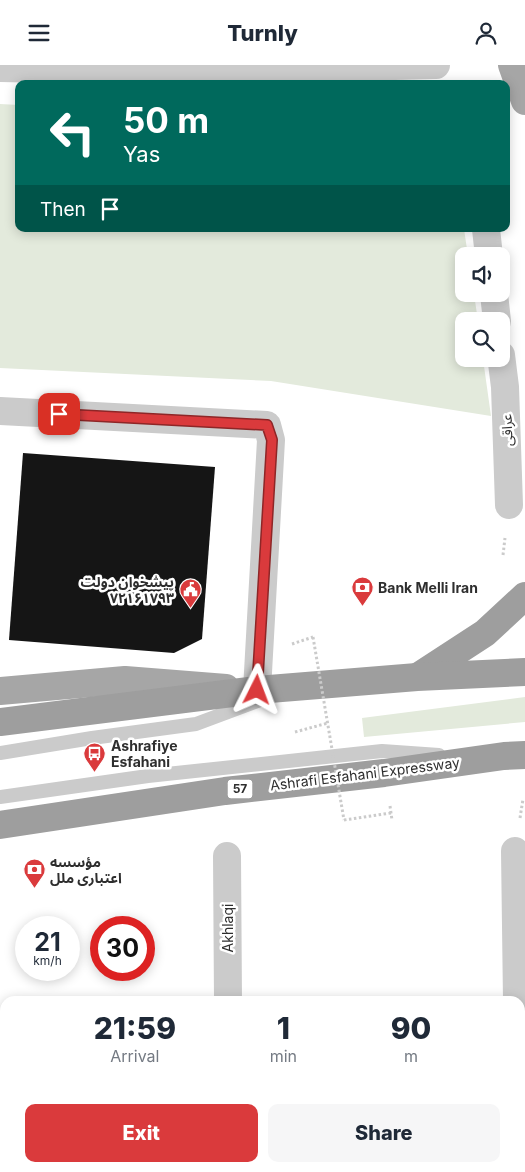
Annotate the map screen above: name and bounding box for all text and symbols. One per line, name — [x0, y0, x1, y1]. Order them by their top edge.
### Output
icon: menu — [25, 19, 53, 47]
icon: person — [472, 19, 500, 47]
text: Turnly — [227, 20, 298, 46]
text: 50 m — [123, 99, 209, 141]
icon: left — [40, 100, 105, 165]
text: Yas — [123, 141, 160, 167]
icon: arrive — [96, 195, 124, 223]
text: Then — [40, 198, 86, 221]
map controls — [455, 247, 510, 367]
button: sound — [455, 247, 510, 302]
button: search — [455, 312, 510, 367]
pin — [38, 393, 80, 435]
icon: arrive — [45, 400, 73, 428]
street label: عراقی — [497, 414, 517, 446]
place label: پیشخوان دولت ۷۲۱۶۱۷۹۳ — [81, 573, 174, 606]
bank icon: Bank Melli Iran — [350, 576, 374, 607]
public building icon: پیشخوان دولت ۷۲۱۶۱۷۹۳ — [178, 578, 202, 609]
place label: Bank Melli Iran — [378, 579, 478, 596]
position arrow — [230, 663, 282, 715]
place label: Ashrafiye Esfahani — [111, 737, 178, 770]
bus stop icon: Ashrafiye Esfahani — [83, 742, 107, 773]
street label: Ashrafi Esfahani Expressway — [269, 753, 461, 794]
road number: 57 — [228, 779, 252, 799]
place label: مؤسسه اعتباری ملل — [50, 853, 122, 887]
bank icon: مؤسسه اعتباری ملل — [22, 858, 46, 889]
street label: Akhlaqi — [219, 904, 236, 952]
speed limit sign: 30 — [90, 916, 155, 981]
text: 21 — [34, 927, 61, 957]
text: km/h — [33, 953, 62, 968]
text: 21:59 — [94, 1010, 176, 1046]
text: 1 — [277, 1010, 290, 1046]
text: 90 — [391, 1010, 431, 1046]
text: Arrival — [110, 1046, 159, 1066]
text: min — [270, 1046, 297, 1066]
text: m — [404, 1046, 418, 1066]
button: Exit — [25, 1104, 258, 1162]
button: Share — [268, 1104, 500, 1162]

